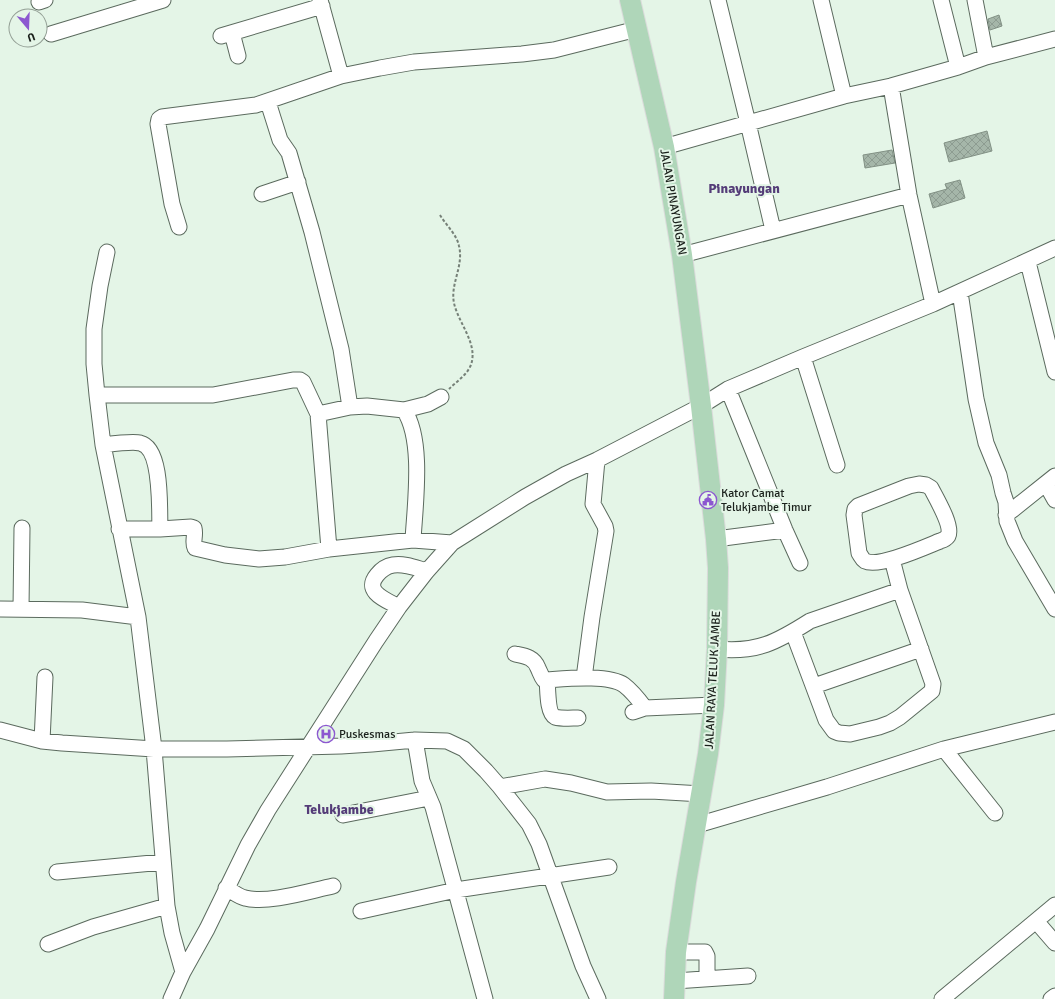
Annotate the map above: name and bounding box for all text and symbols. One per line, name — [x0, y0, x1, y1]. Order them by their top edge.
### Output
north arrow — [8, 8, 48, 48]
text: U — [25, 30, 37, 44]
street label: JALAN PINAYUNGAN — [656, 148, 690, 256]
district label: Pinayungan — [708, 180, 780, 197]
place label: Kator Camat Telukjambe Timur — [721, 486, 812, 515]
public building icon: Kator Camat Telukjambe Timur — [698, 490, 718, 510]
street label: JALAN RAYA TELUK JAMBE — [702, 610, 724, 750]
hospital icon: Puskesmas — [316, 724, 336, 744]
place label: Puskesmas — [339, 727, 395, 742]
district label: Telukjambe — [304, 801, 374, 818]

